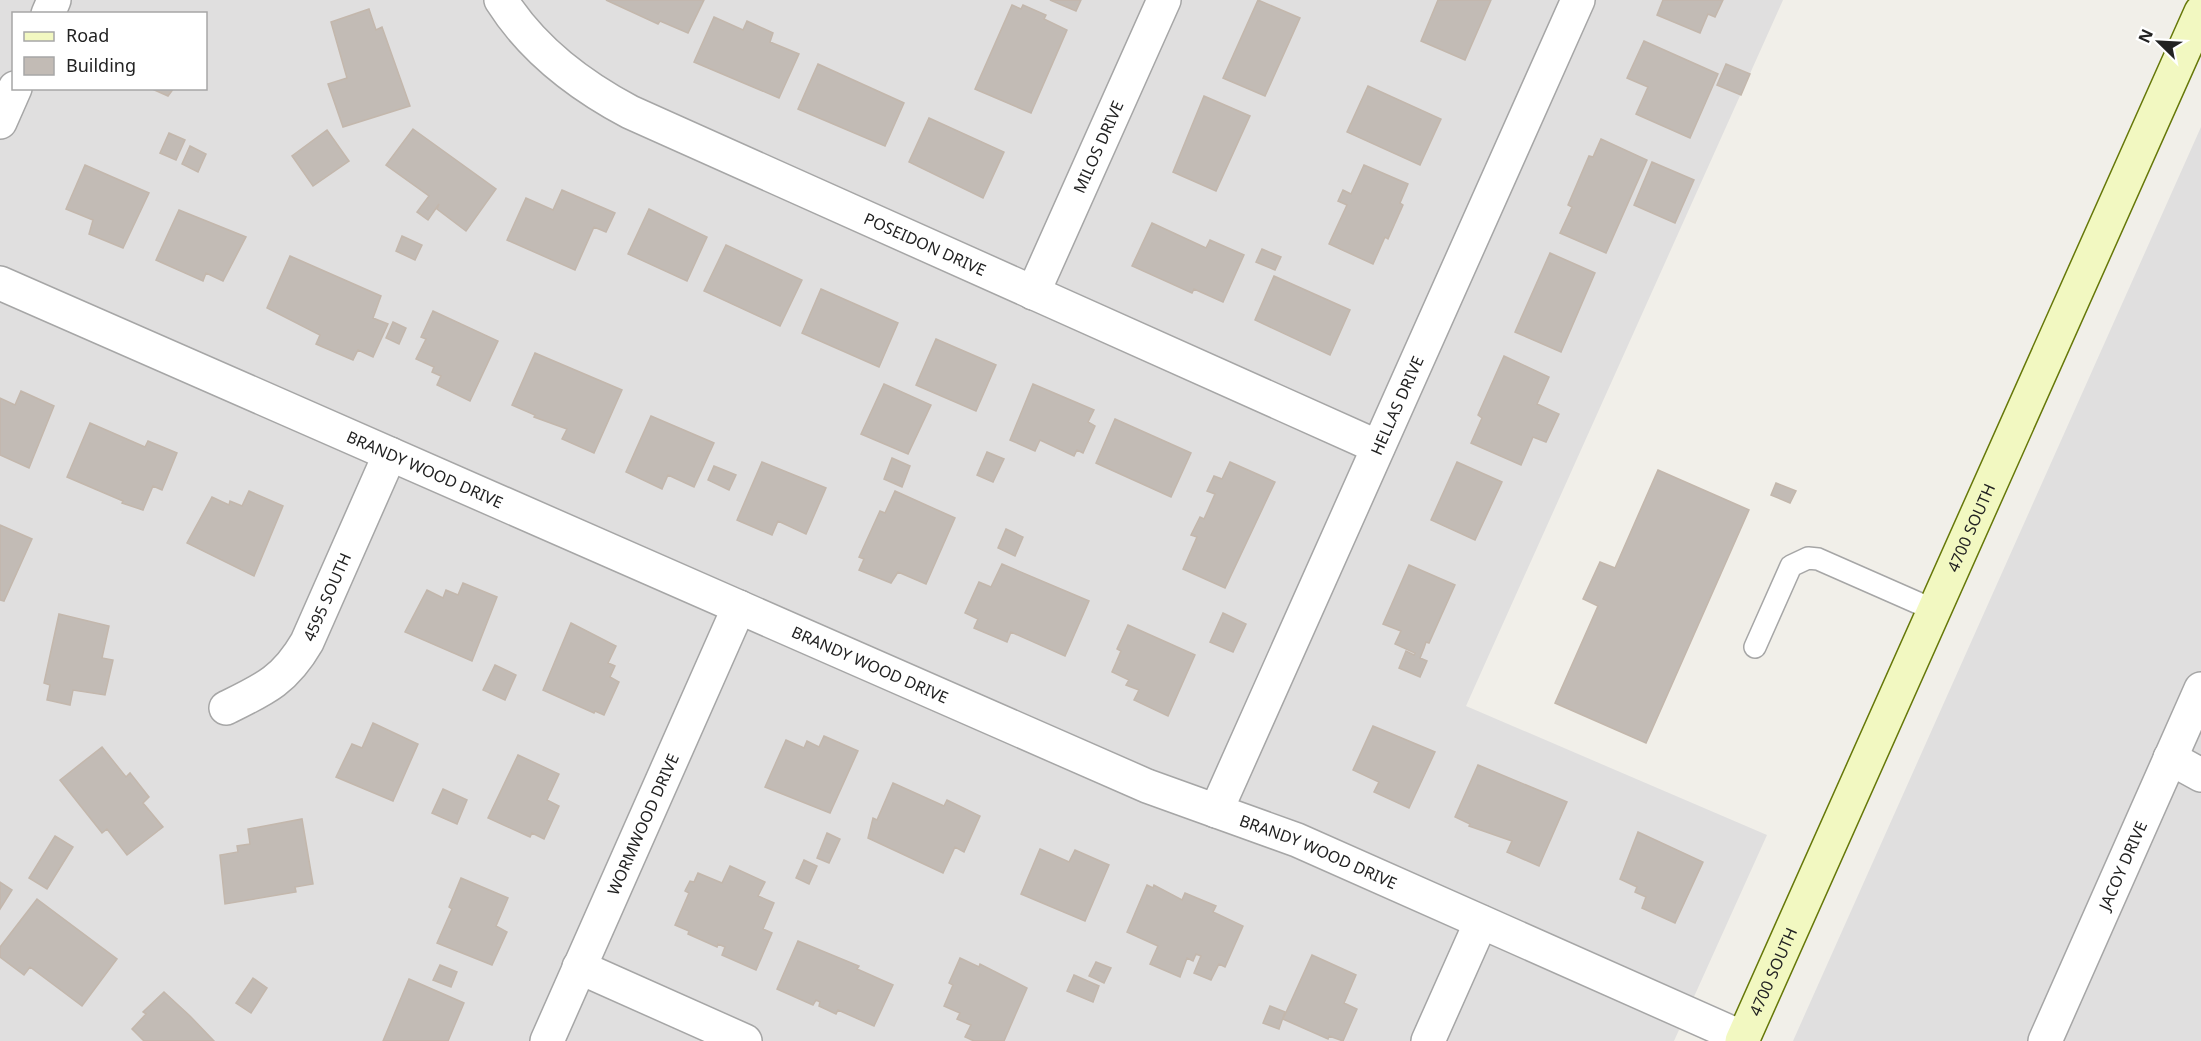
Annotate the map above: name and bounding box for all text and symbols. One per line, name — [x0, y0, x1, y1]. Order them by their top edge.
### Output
legend — [12, 12, 207, 90]
north arrow — [2129, 12, 2189, 72]
text: Road — [66, 23, 109, 47]
text: N — [2133, 25, 2158, 46]
text: Building — [66, 53, 136, 77]
street label: MILOS DRIVE — [1068, 97, 1129, 197]
street label: POSEIDON DRIVE — [861, 207, 989, 281]
street label: HELLAS DRIVE — [1365, 353, 1429, 459]
street label: BRANDY WOOD DRIVE — [343, 425, 507, 513]
street label: 4700 SOUTH — [1942, 480, 2000, 575]
street label: 4595 SOUTH — [298, 549, 356, 645]
street label: BRANDY WOOD DRIVE — [788, 621, 952, 708]
street label: WORMWOOD DRIVE — [602, 750, 684, 899]
street label: BRANDY WOOD DRIVE — [1237, 809, 1401, 894]
street label: JACOY DRIVE — [2093, 817, 2152, 915]
street label: 4700 SOUTH — [1744, 924, 1802, 1019]

